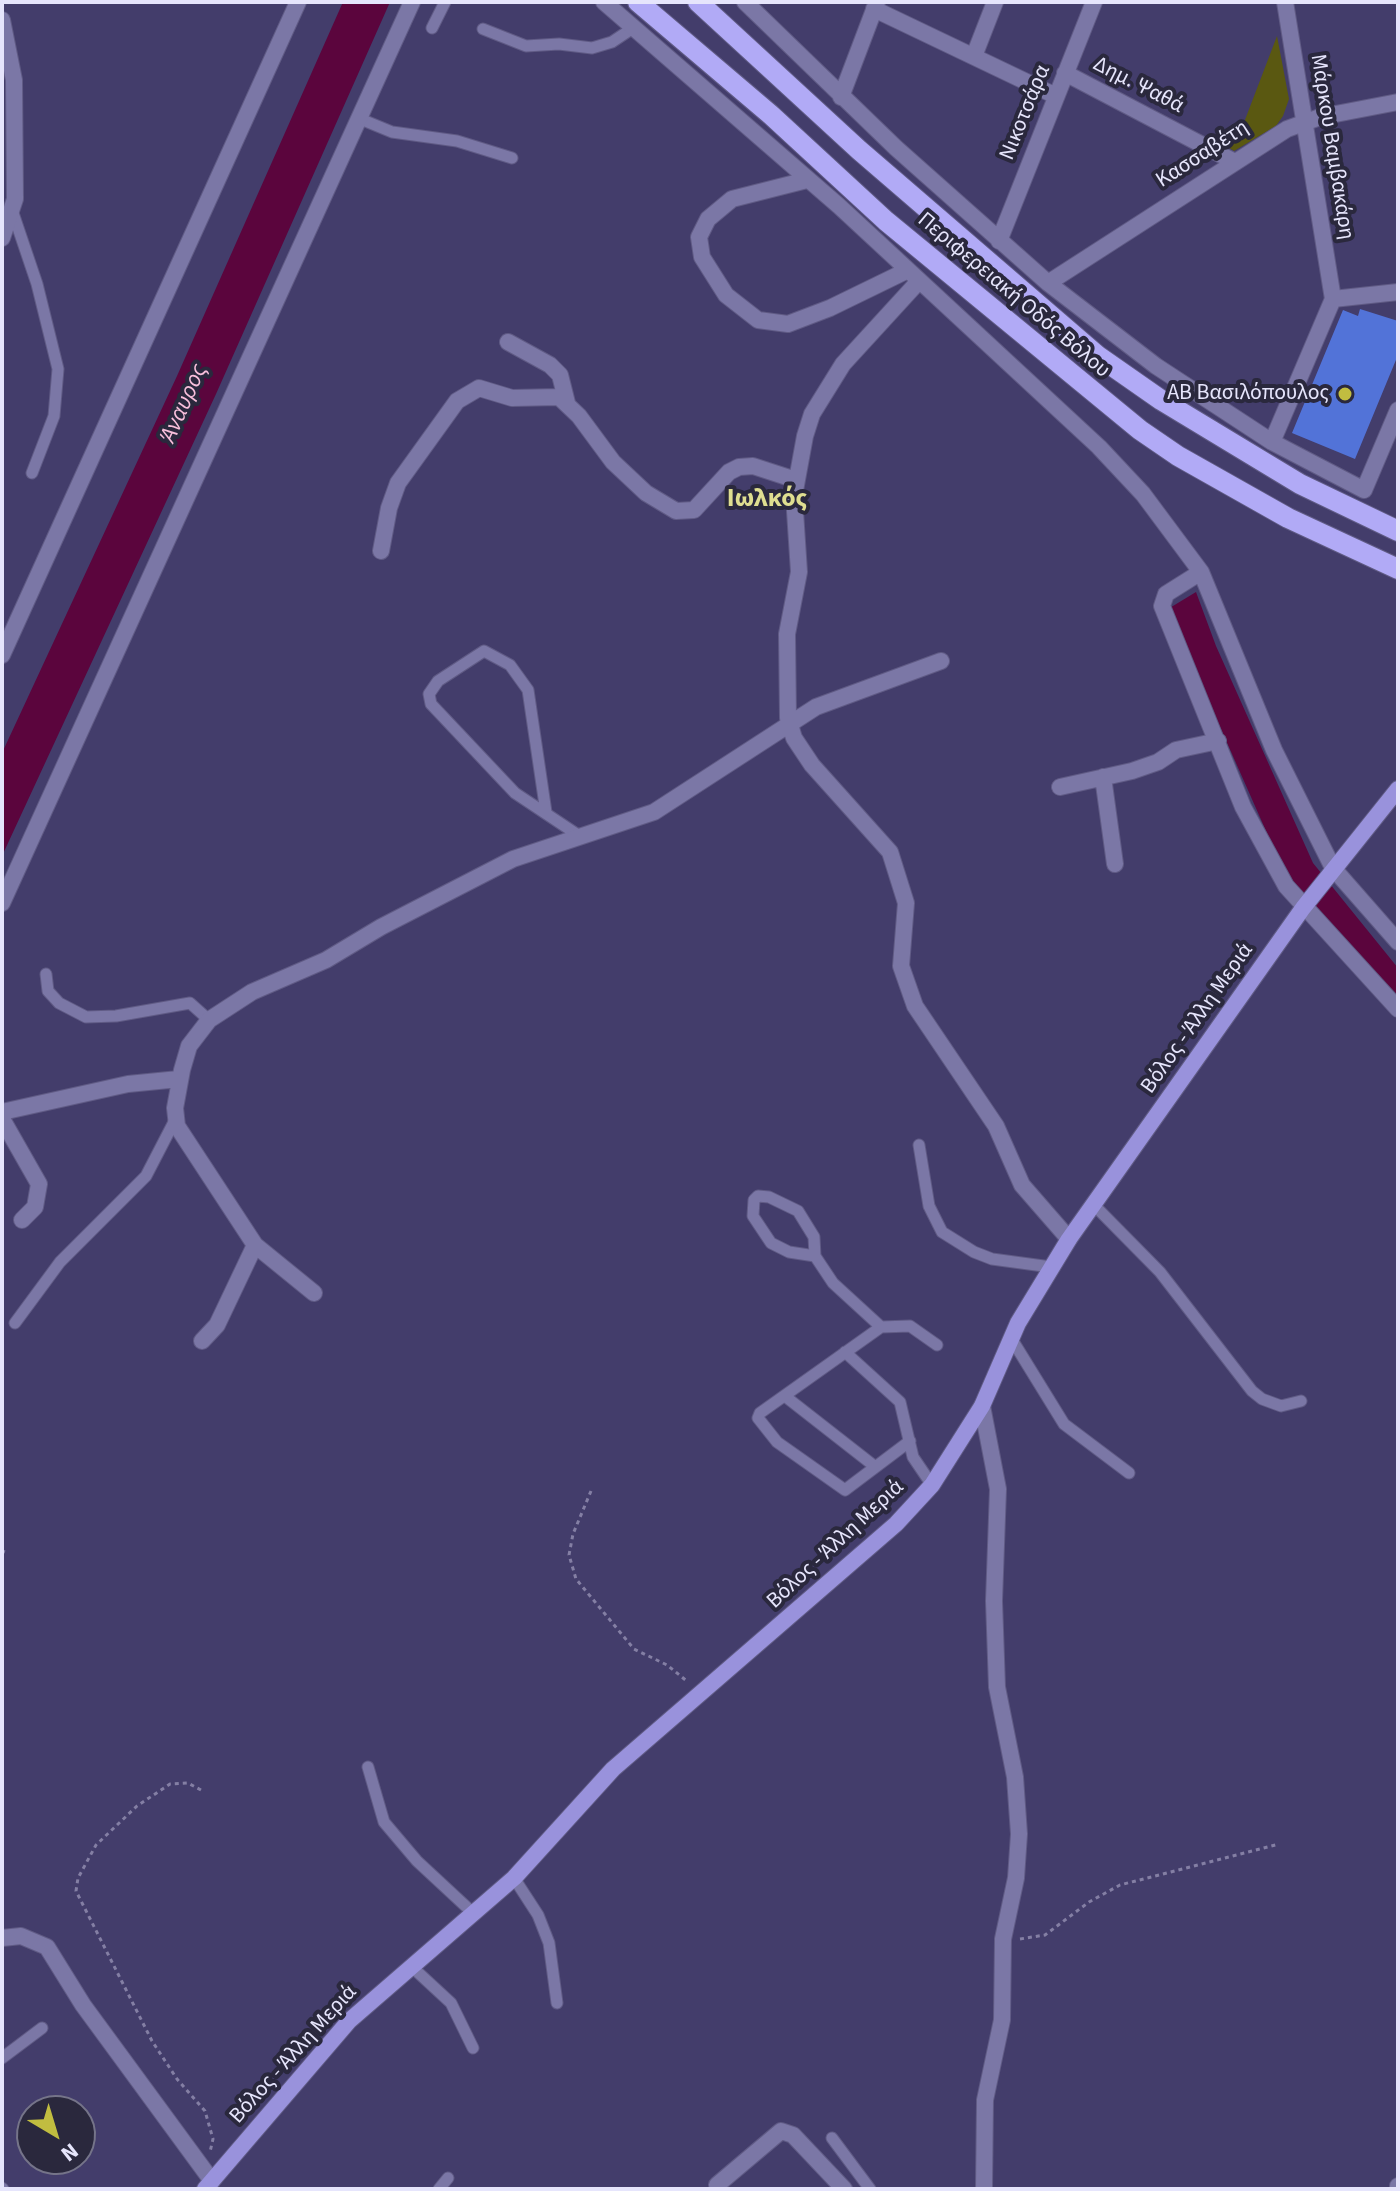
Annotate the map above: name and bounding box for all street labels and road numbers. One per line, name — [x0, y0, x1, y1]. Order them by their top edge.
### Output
street label: Δημ. Ψαθά — [1088, 52, 1188, 120]
street label: Μάρκου Βαμβακάρη — [1303, 52, 1359, 242]
street label: Νικοτσάρα — [995, 62, 1057, 164]
street label: Κασσαβέτη — [1152, 115, 1254, 195]
street label: Περιφερειακή Οδός Βόλου — [911, 208, 1115, 384]
street label: Βόλος - Άλλη Μεριά — [1136, 939, 1260, 1099]
street label: Βόλος - Άλλη Μεριά — [762, 1475, 910, 1615]
street label: Βόλος - Άλλη Μεριά — [225, 1980, 363, 2130]

